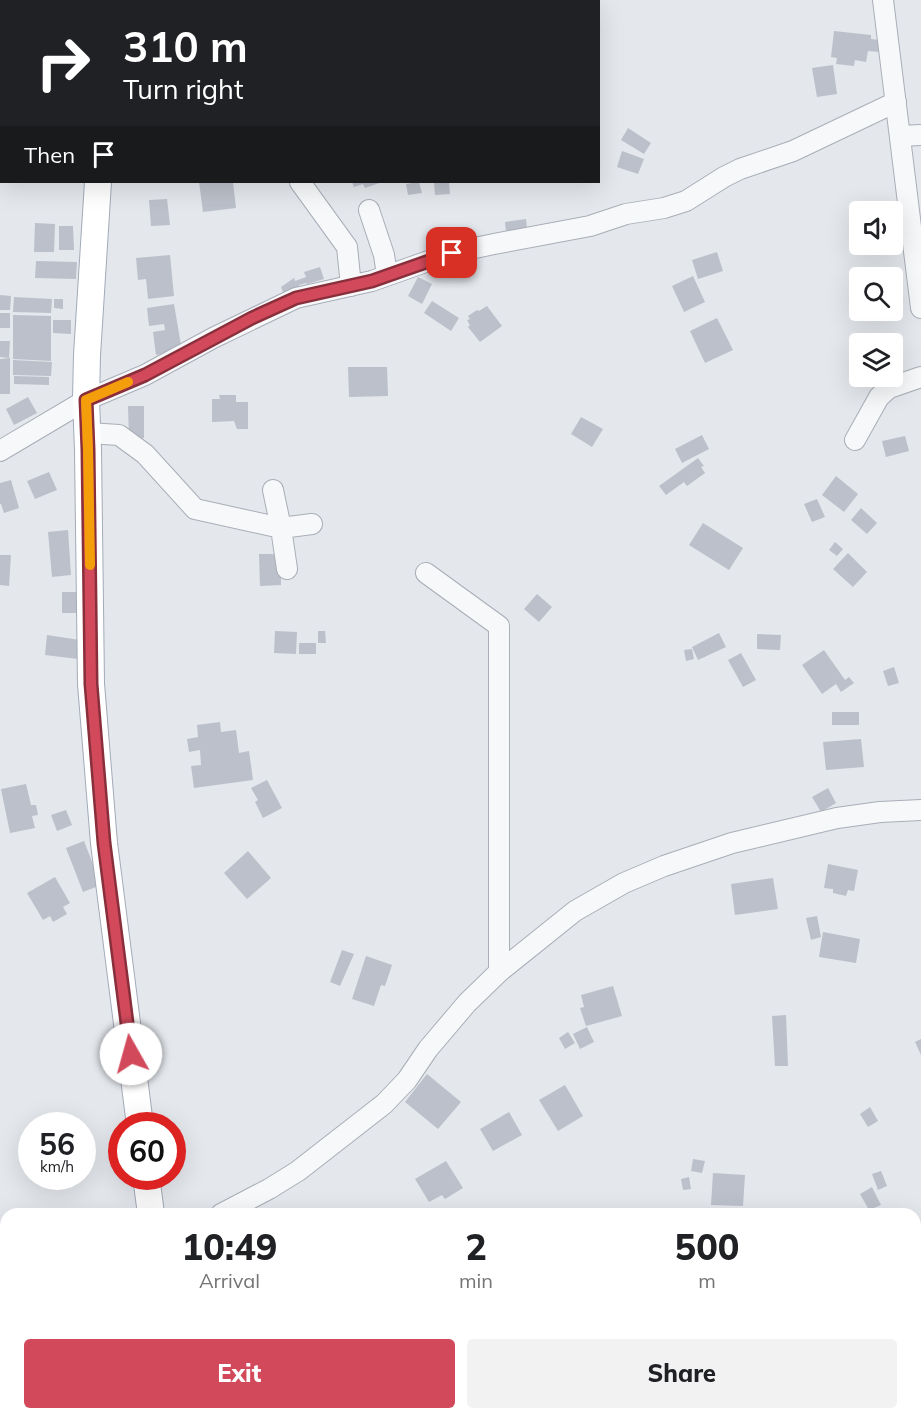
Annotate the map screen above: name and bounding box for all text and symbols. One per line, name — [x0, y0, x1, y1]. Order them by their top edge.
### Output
text: 310 m — [123, 20, 248, 73]
icon: right — [24, 24, 102, 102]
text: Turn right — [123, 72, 243, 106]
icon: arrive — [87, 138, 120, 171]
text: Then — [24, 141, 75, 169]
map controls — [849, 201, 903, 387]
button: sound — [849, 201, 903, 255]
pin — [426, 227, 477, 278]
icon: arrive — [435, 236, 468, 269]
button: search — [849, 267, 903, 321]
button: layers — [849, 333, 903, 387]
position arrow — [99, 1022, 163, 1086]
speed limit sign: 60 — [108, 1112, 186, 1190]
text: 56 — [39, 1125, 75, 1163]
text: km/h — [40, 1157, 74, 1176]
text: 10:49 — [182, 1224, 277, 1269]
text: 2 — [465, 1224, 487, 1269]
text: 500 — [675, 1224, 739, 1269]
text: Arrival — [199, 1268, 260, 1293]
text: min — [459, 1268, 493, 1293]
text: m — [698, 1268, 716, 1293]
button: Exit — [24, 1339, 455, 1408]
button: Share — [467, 1339, 897, 1408]

